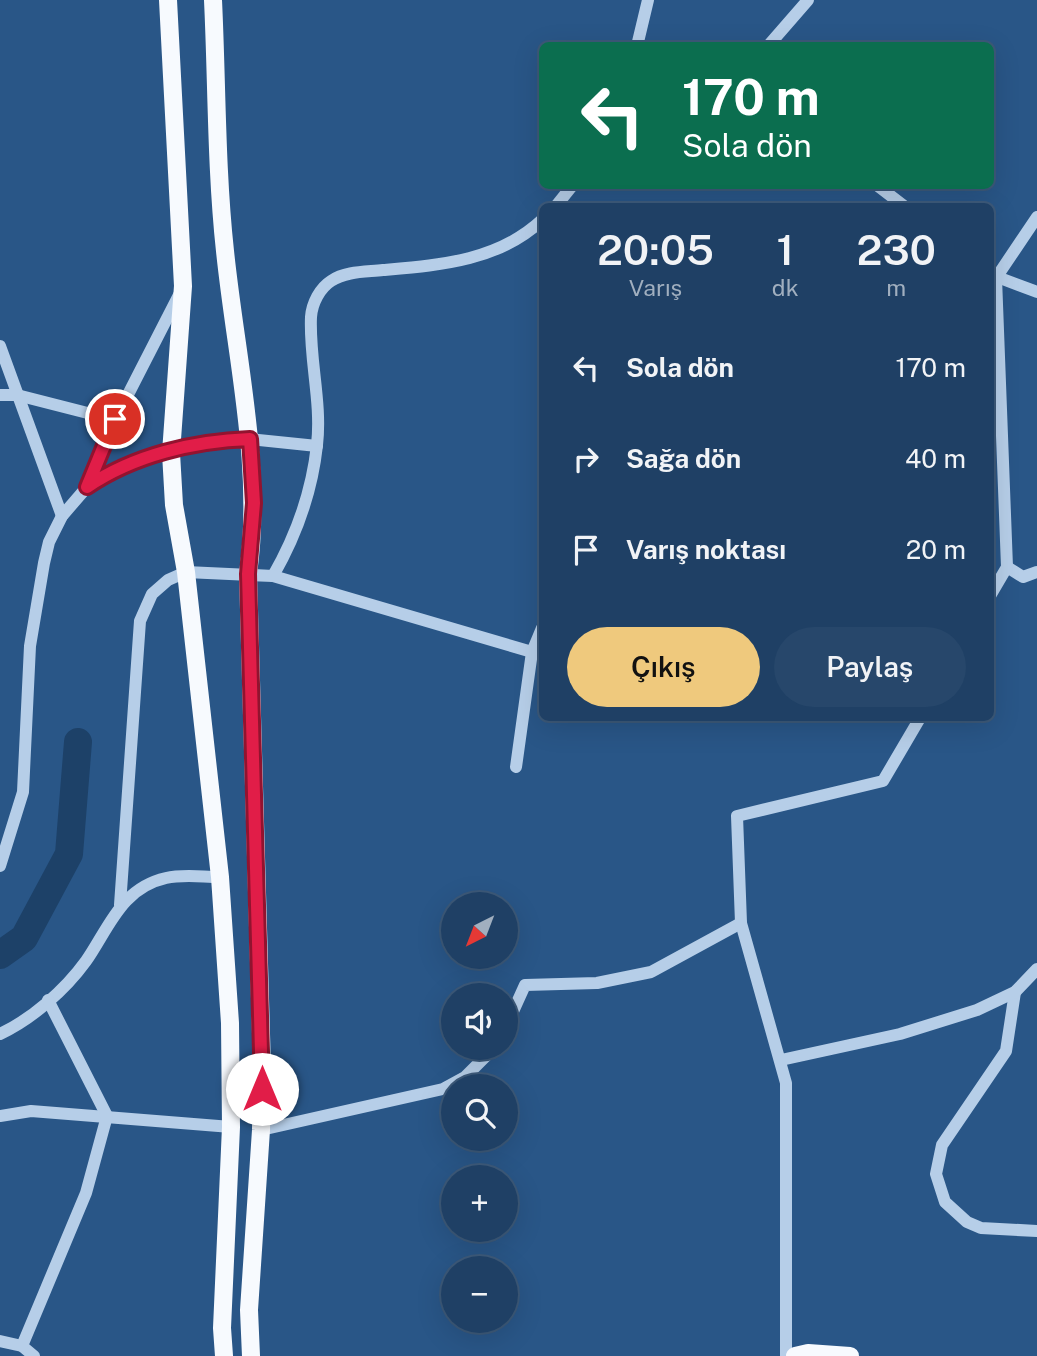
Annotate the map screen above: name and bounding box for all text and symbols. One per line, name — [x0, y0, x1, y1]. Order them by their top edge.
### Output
text: 170 m — [682, 68, 820, 126]
icon: left — [567, 70, 658, 161]
text: Sola dön — [682, 127, 812, 164]
text: 20:05 — [597, 225, 714, 274]
text: 1 — [776, 225, 794, 274]
text: 230 — [857, 225, 936, 274]
text: Varış — [629, 274, 682, 301]
text: dk — [772, 274, 799, 301]
text: m — [886, 274, 906, 301]
icon: left — [567, 349, 605, 387]
text: Sola dön — [626, 352, 734, 383]
text: 170 m — [896, 352, 966, 383]
pin — [85, 389, 145, 449]
icon: arrive — [96, 400, 134, 438]
icon: right — [567, 440, 605, 478]
text: Sağa dön — [626, 443, 741, 474]
text: 40 m — [905, 443, 966, 474]
icon: arrive — [567, 531, 605, 569]
text: Varış noktası — [626, 534, 786, 565]
text: 20 m — [906, 534, 966, 565]
button: Çıkış — [567, 627, 760, 707]
button: Paylaş — [774, 627, 966, 707]
north arrow — [441, 892, 518, 970]
map controls — [441, 892, 518, 1333]
button: sound — [441, 983, 518, 1060]
position arrow — [225, 1052, 299, 1126]
button: search — [441, 1074, 518, 1151]
button: + — [441, 1165, 518, 1242]
button: − — [441, 1256, 518, 1333]

